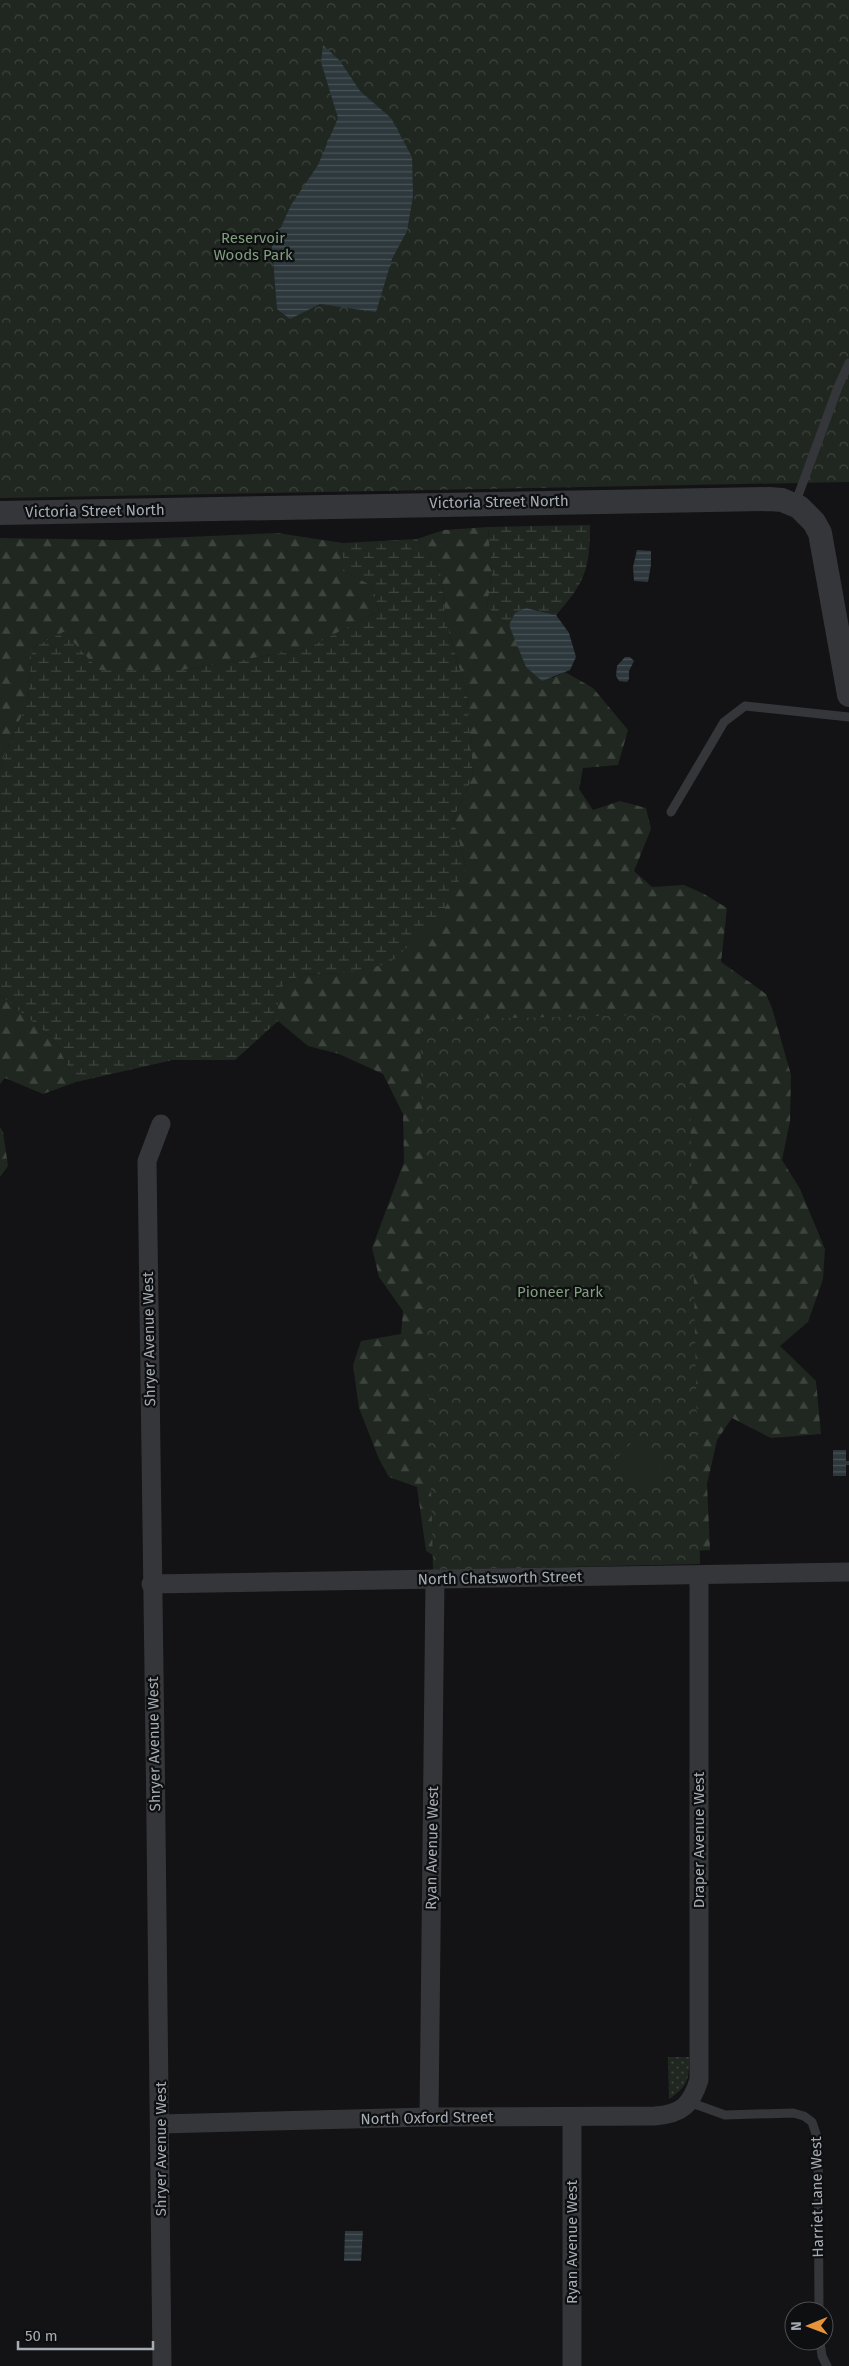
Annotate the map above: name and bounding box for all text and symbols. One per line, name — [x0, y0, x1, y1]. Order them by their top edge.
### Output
park label: Reservoir Woods Park — [213, 229, 293, 264]
street label: Victoria Street North — [429, 492, 569, 512]
street label: Victoria Street North — [25, 501, 165, 521]
street label: Shryer Avenue West — [139, 1271, 159, 1406]
park label: Pioneer Park — [517, 1283, 603, 1301]
street label: North Chatsworth Street — [418, 1568, 583, 1588]
street label: Shryer Avenue West — [144, 1676, 164, 1811]
street label: Draper Avenue West — [690, 1771, 708, 1908]
street label: Ryan Avenue West — [422, 1785, 442, 1910]
street label: Shryer Avenue West — [152, 2081, 170, 2216]
street label: North Oxford Street — [360, 2108, 494, 2128]
street label: Harriet Lane West — [807, 2136, 827, 2258]
street label: Ryan Avenue West — [563, 2180, 581, 2304]
north arrow — [784, 2301, 834, 2351]
scale bar — [18, 2318, 152, 2350]
text: N — [788, 2321, 805, 2331]
text: 50 m — [25, 2327, 58, 2345]

